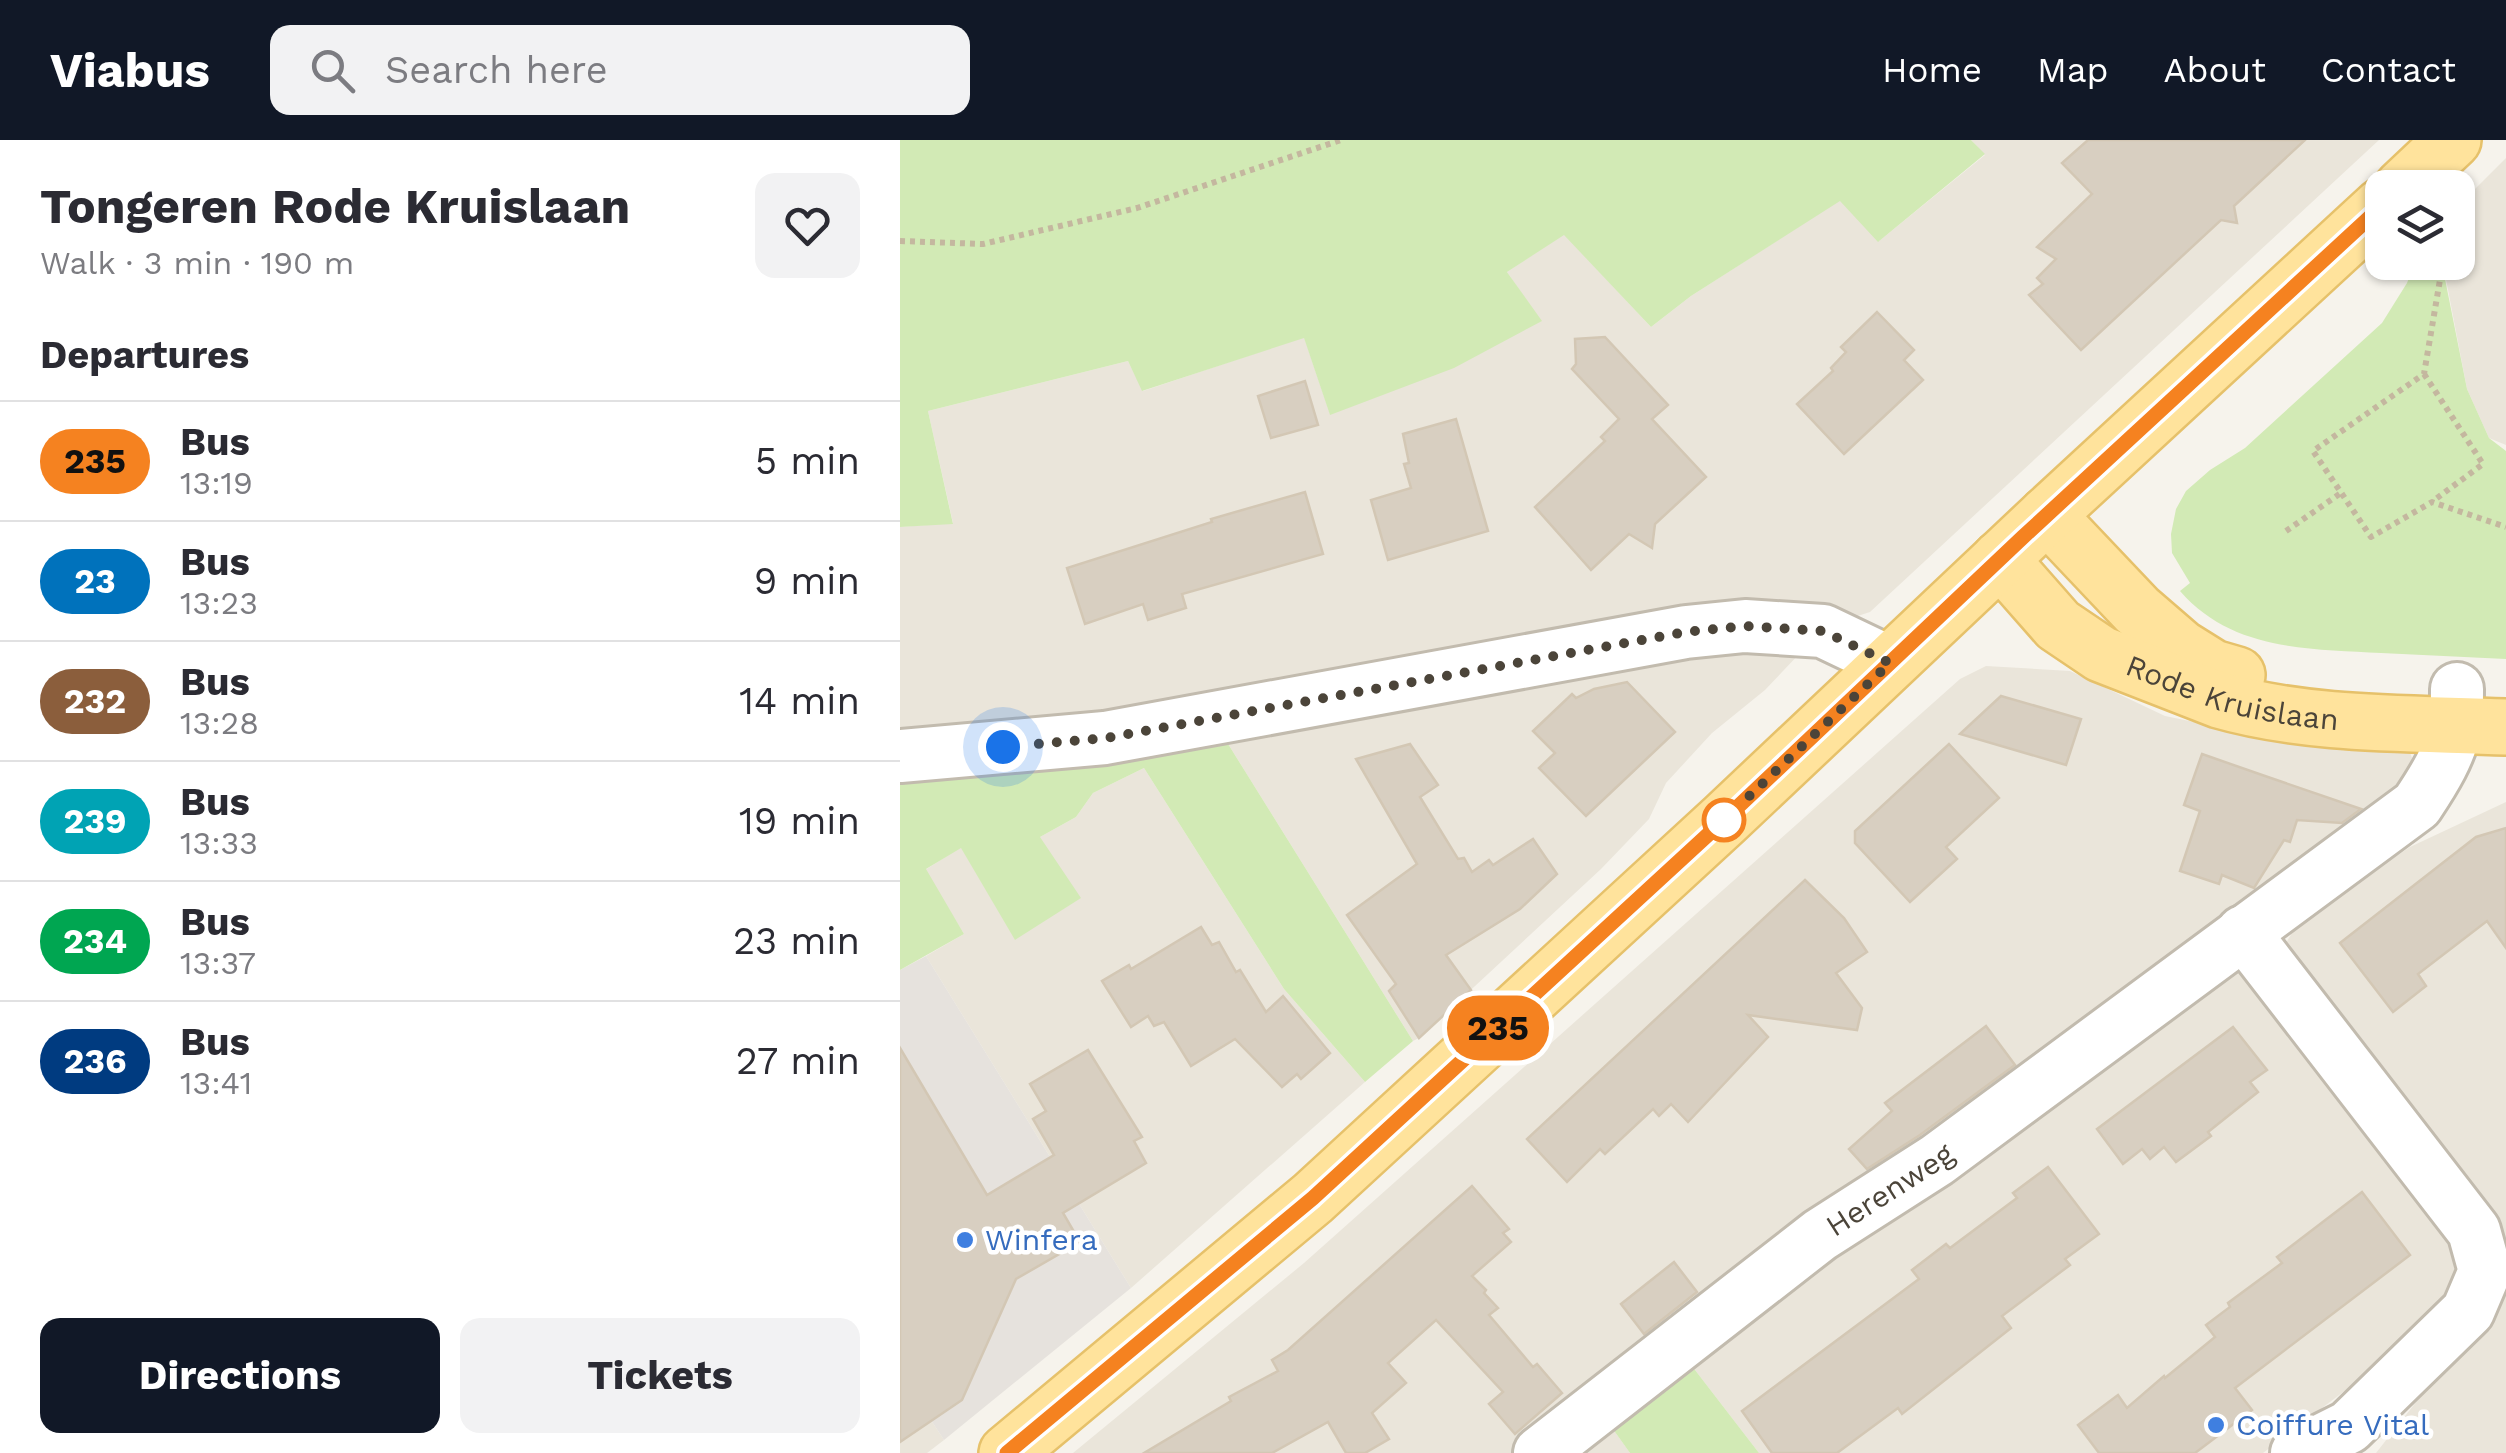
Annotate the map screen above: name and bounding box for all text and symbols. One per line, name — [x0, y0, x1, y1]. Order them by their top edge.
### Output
search box — [270, 25, 970, 115]
text: Viabus — [50, 42, 210, 99]
icon: search — [305, 43, 360, 98]
text: Search here — [385, 48, 608, 92]
text: Home — [1882, 49, 1982, 91]
text: Map — [2037, 49, 2109, 91]
text: About — [2164, 49, 2266, 91]
text: Contact — [2321, 49, 2456, 91]
map controls — [2365, 170, 2475, 280]
button: layers — [2365, 170, 2475, 280]
button: heart — [755, 173, 860, 278]
text: Tongeren Rode Kruislaan — [40, 178, 630, 235]
text: Walk · 3 min · 190 m — [40, 244, 354, 282]
text: Departures — [40, 333, 249, 377]
text: Bus — [180, 420, 250, 464]
text: 5 min — [755, 439, 860, 483]
text: 235 — [64, 440, 126, 482]
text: 13:19 — [180, 464, 253, 502]
text: Bus — [180, 540, 250, 584]
text: 9 min — [754, 559, 860, 603]
text: 23 — [74, 560, 116, 602]
text: 13:23 — [180, 584, 258, 622]
street label: Rode Kruislaan — [2121, 648, 2340, 737]
text: Bus — [180, 660, 250, 704]
text: 14 min — [739, 679, 860, 723]
text: 232 — [64, 680, 126, 722]
text: 13:28 — [180, 704, 259, 742]
your location — [978, 722, 1028, 772]
text: Bus — [180, 780, 250, 824]
text: 19 min — [739, 799, 860, 843]
unlabelled marker — [1703, 799, 1745, 841]
text: 239 — [63, 800, 127, 842]
text: 13:33 — [180, 824, 258, 862]
text: Bus — [180, 900, 250, 944]
text: 23 min — [733, 919, 860, 963]
text: 234 — [63, 920, 127, 962]
text: 13:37 — [180, 944, 256, 982]
line badge: 235 — [1440, 996, 1556, 1060]
text: 235 — [1467, 1007, 1529, 1049]
text: Bus — [180, 1020, 250, 1064]
text: 27 min — [736, 1039, 860, 1083]
text: 236 — [63, 1040, 127, 1082]
text: 13:41 — [180, 1064, 252, 1102]
street label: Herenweg — [1819, 1136, 1960, 1243]
place label: Winfera — [985, 1222, 1098, 1257]
marker: Winfera — [954, 1229, 976, 1251]
button: Directions — [40, 1318, 440, 1433]
button: Tickets — [460, 1318, 860, 1433]
place label: Coiffure Vital — [2236, 1407, 2429, 1442]
marker: Coiffure Vital — [2205, 1414, 2227, 1436]

